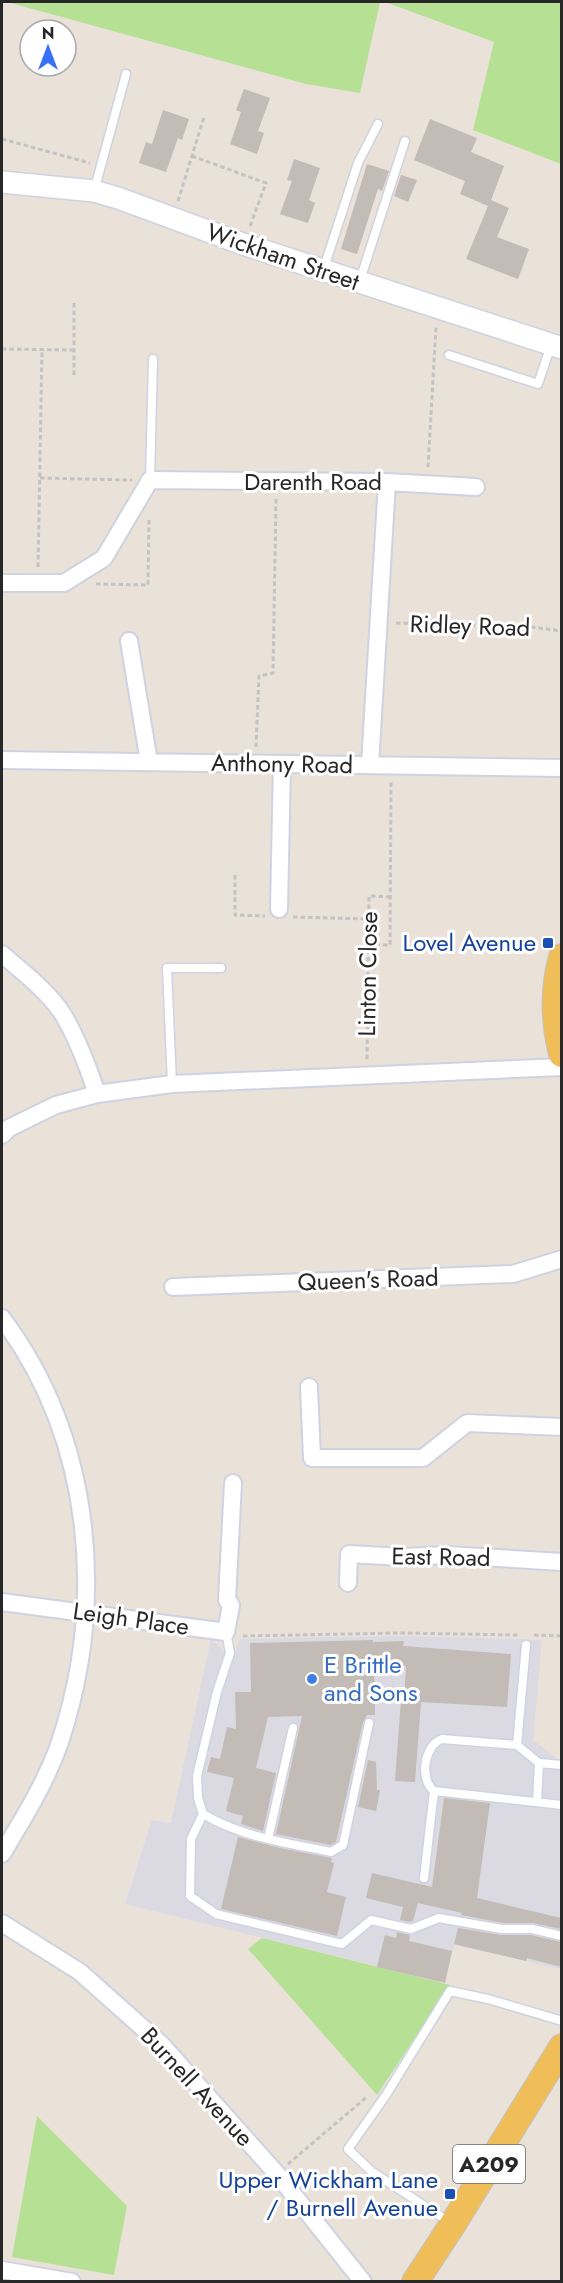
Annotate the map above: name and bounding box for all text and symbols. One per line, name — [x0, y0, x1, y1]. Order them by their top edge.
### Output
north arrow — [18, 18, 78, 78]
text: N — [42, 22, 54, 45]
street label: Wickham Street — [202, 214, 364, 299]
street label: Darenth Road — [244, 464, 382, 499]
street label: Ridley Road — [409, 606, 531, 645]
street label: Anthony Road — [211, 745, 353, 782]
street label: Linton Close — [349, 911, 386, 1037]
place label: Lovel Avenue — [402, 925, 536, 960]
marker: Lovel Avenue — [541, 936, 555, 950]
street label: Queen's Road — [297, 1260, 439, 1299]
street label: East Road — [391, 1538, 491, 1575]
street label: Leigh Place — [71, 1593, 191, 1644]
place label: E Brittle and Sons — [324, 1647, 418, 1710]
marker: E Brittle and Sons — [305, 1672, 319, 1686]
street label: Burnell Avenue — [133, 2019, 262, 2154]
road number: A209 — [453, 2145, 525, 2183]
place label: Upper Wickham Lane / Burnell Avenue — [218, 2162, 438, 2225]
marker: Upper Wickham Lane / Burnell Avenue — [443, 2187, 457, 2201]

